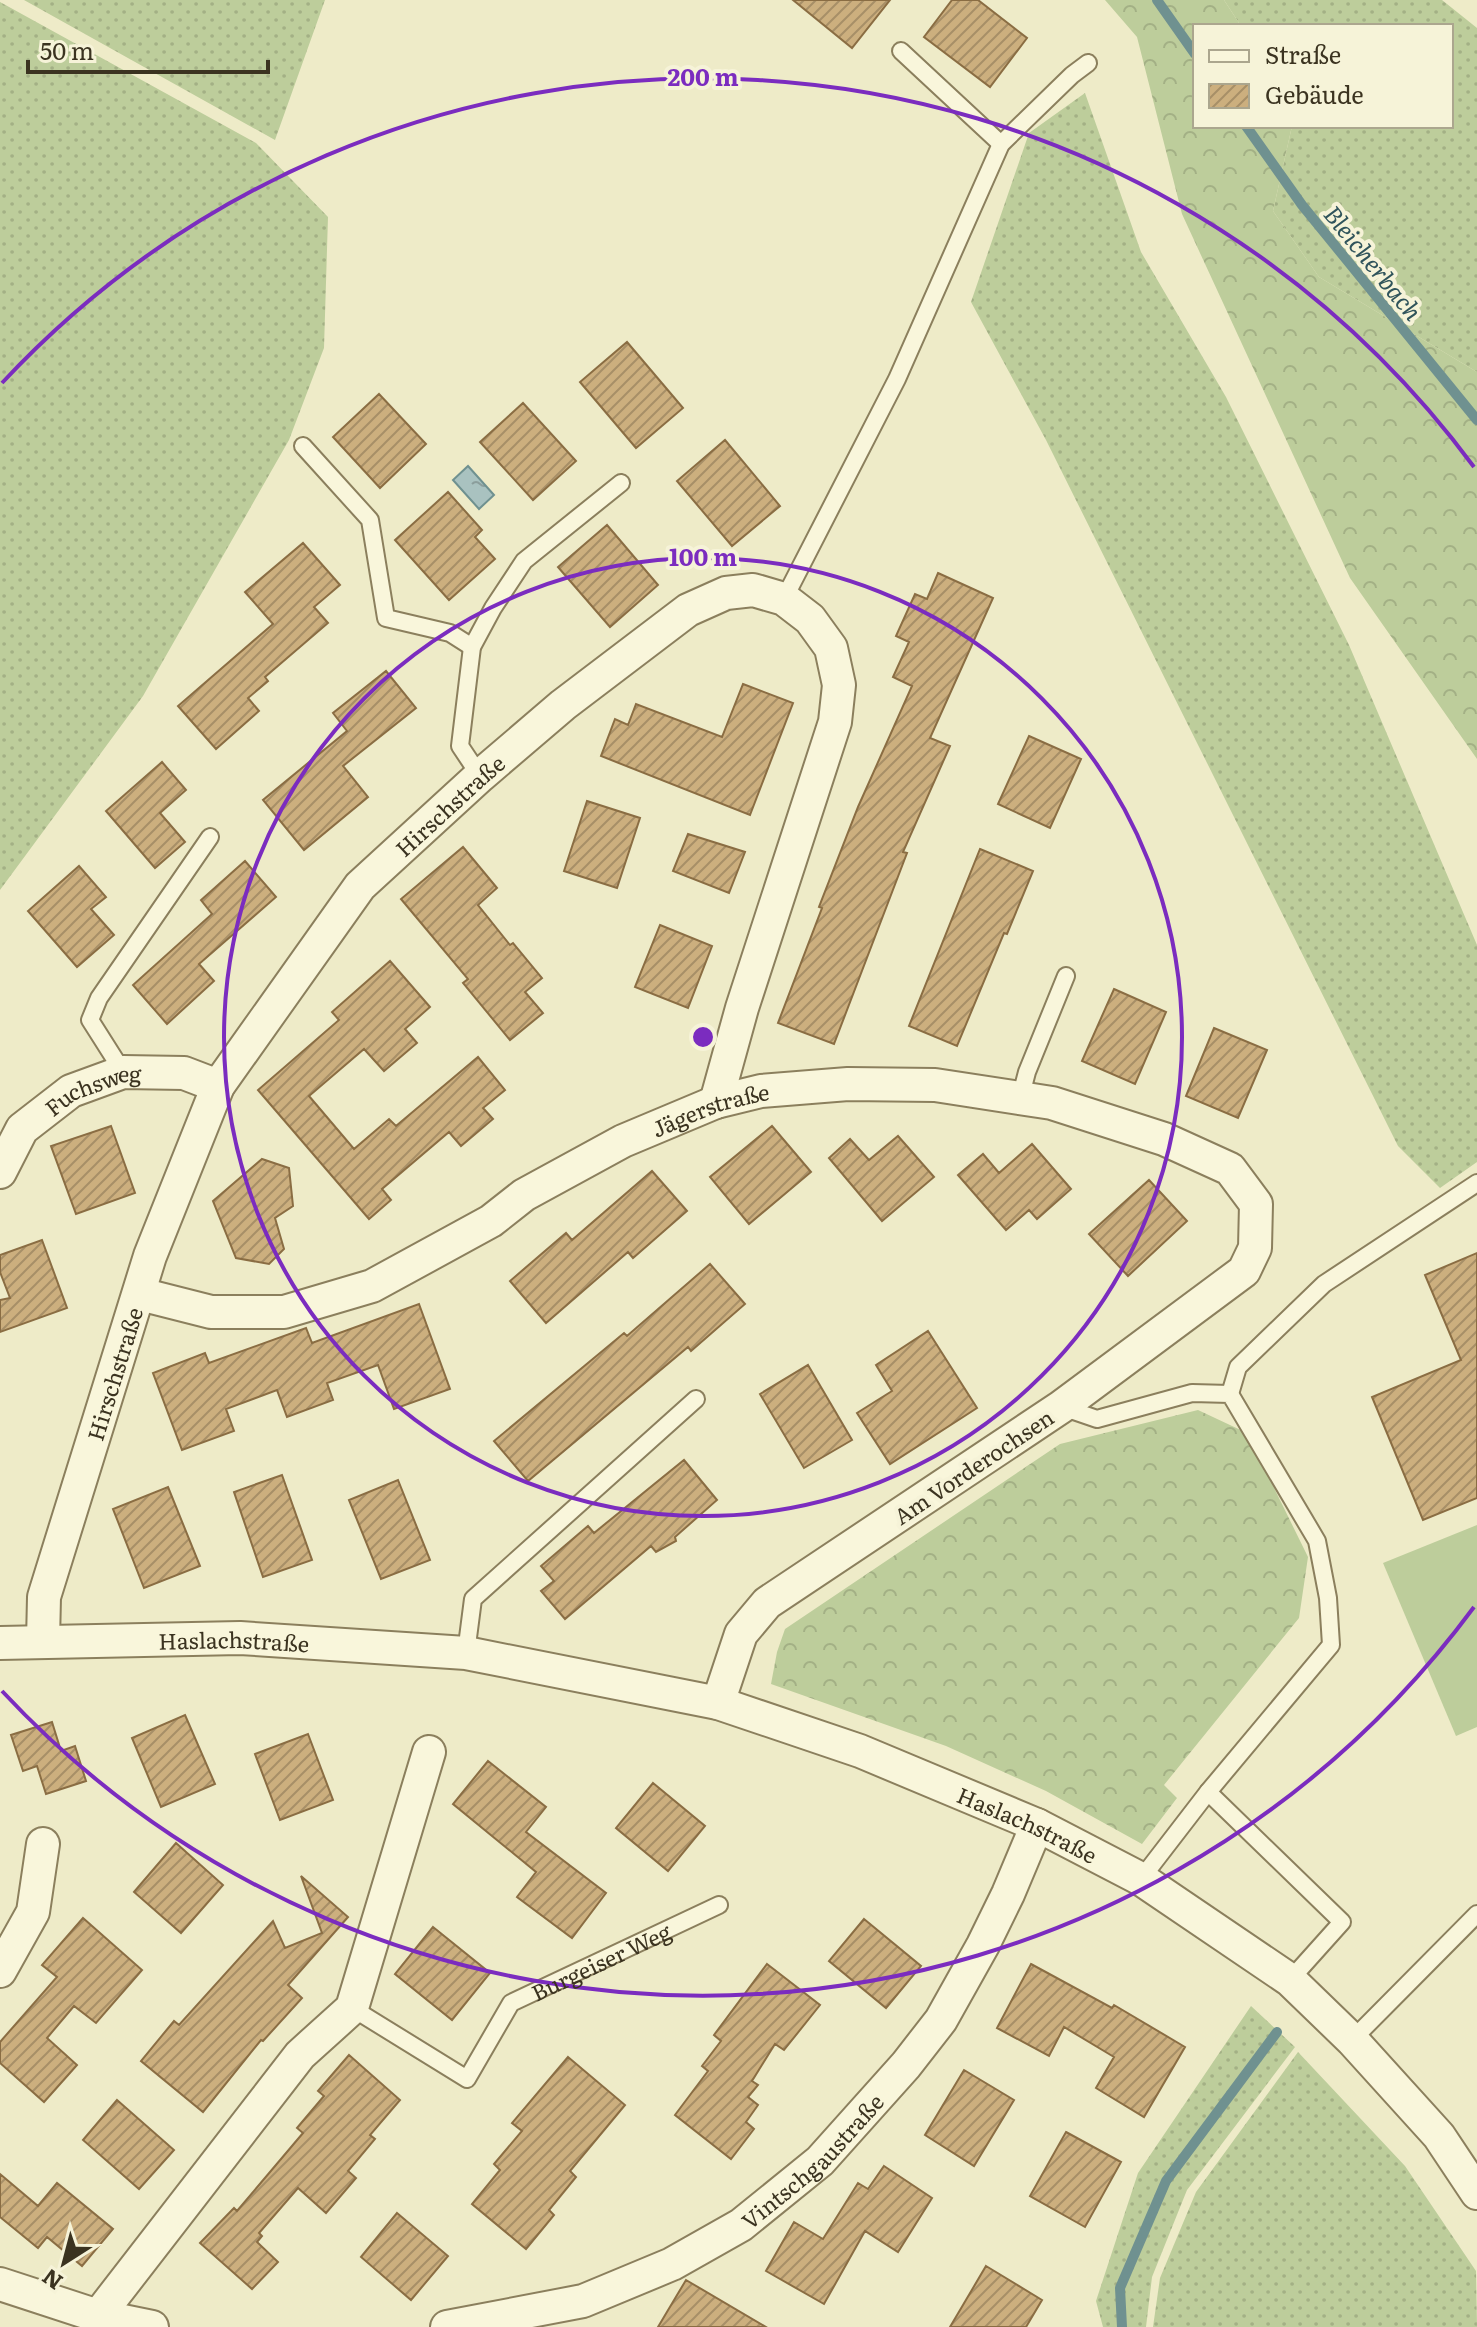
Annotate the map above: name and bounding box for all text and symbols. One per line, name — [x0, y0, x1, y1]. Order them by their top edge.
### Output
scale bar — [28, 24, 268, 74]
legend — [1193, 24, 1453, 128]
text: 50 m — [40, 32, 94, 67]
text: Straße — [1265, 36, 1341, 71]
text: 200 m — [667, 58, 739, 93]
text: Gebäude — [1265, 76, 1364, 111]
water label: Bleicherbach — [1317, 197, 1431, 327]
text: 100 m — [669, 538, 737, 573]
street label: Hirschstraße — [387, 746, 511, 863]
centre of rings — [689, 1023, 717, 1051]
street label: Fuchsweg — [37, 1055, 143, 1123]
street label: Jägerstraße — [646, 1074, 770, 1144]
street label: Hirschstraße — [77, 1303, 150, 1444]
street label: Am Vorderochsen — [886, 1400, 1060, 1532]
street label: Haslachstraße — [158, 1621, 310, 1659]
street label: Haslachstraße — [952, 1777, 1103, 1870]
street label: Burgeiser Weg — [525, 1913, 677, 2008]
street label: Vintschgaustraße — [733, 2085, 890, 2236]
north arrow — [24, 2223, 104, 2303]
text: N — [34, 2262, 69, 2299]

